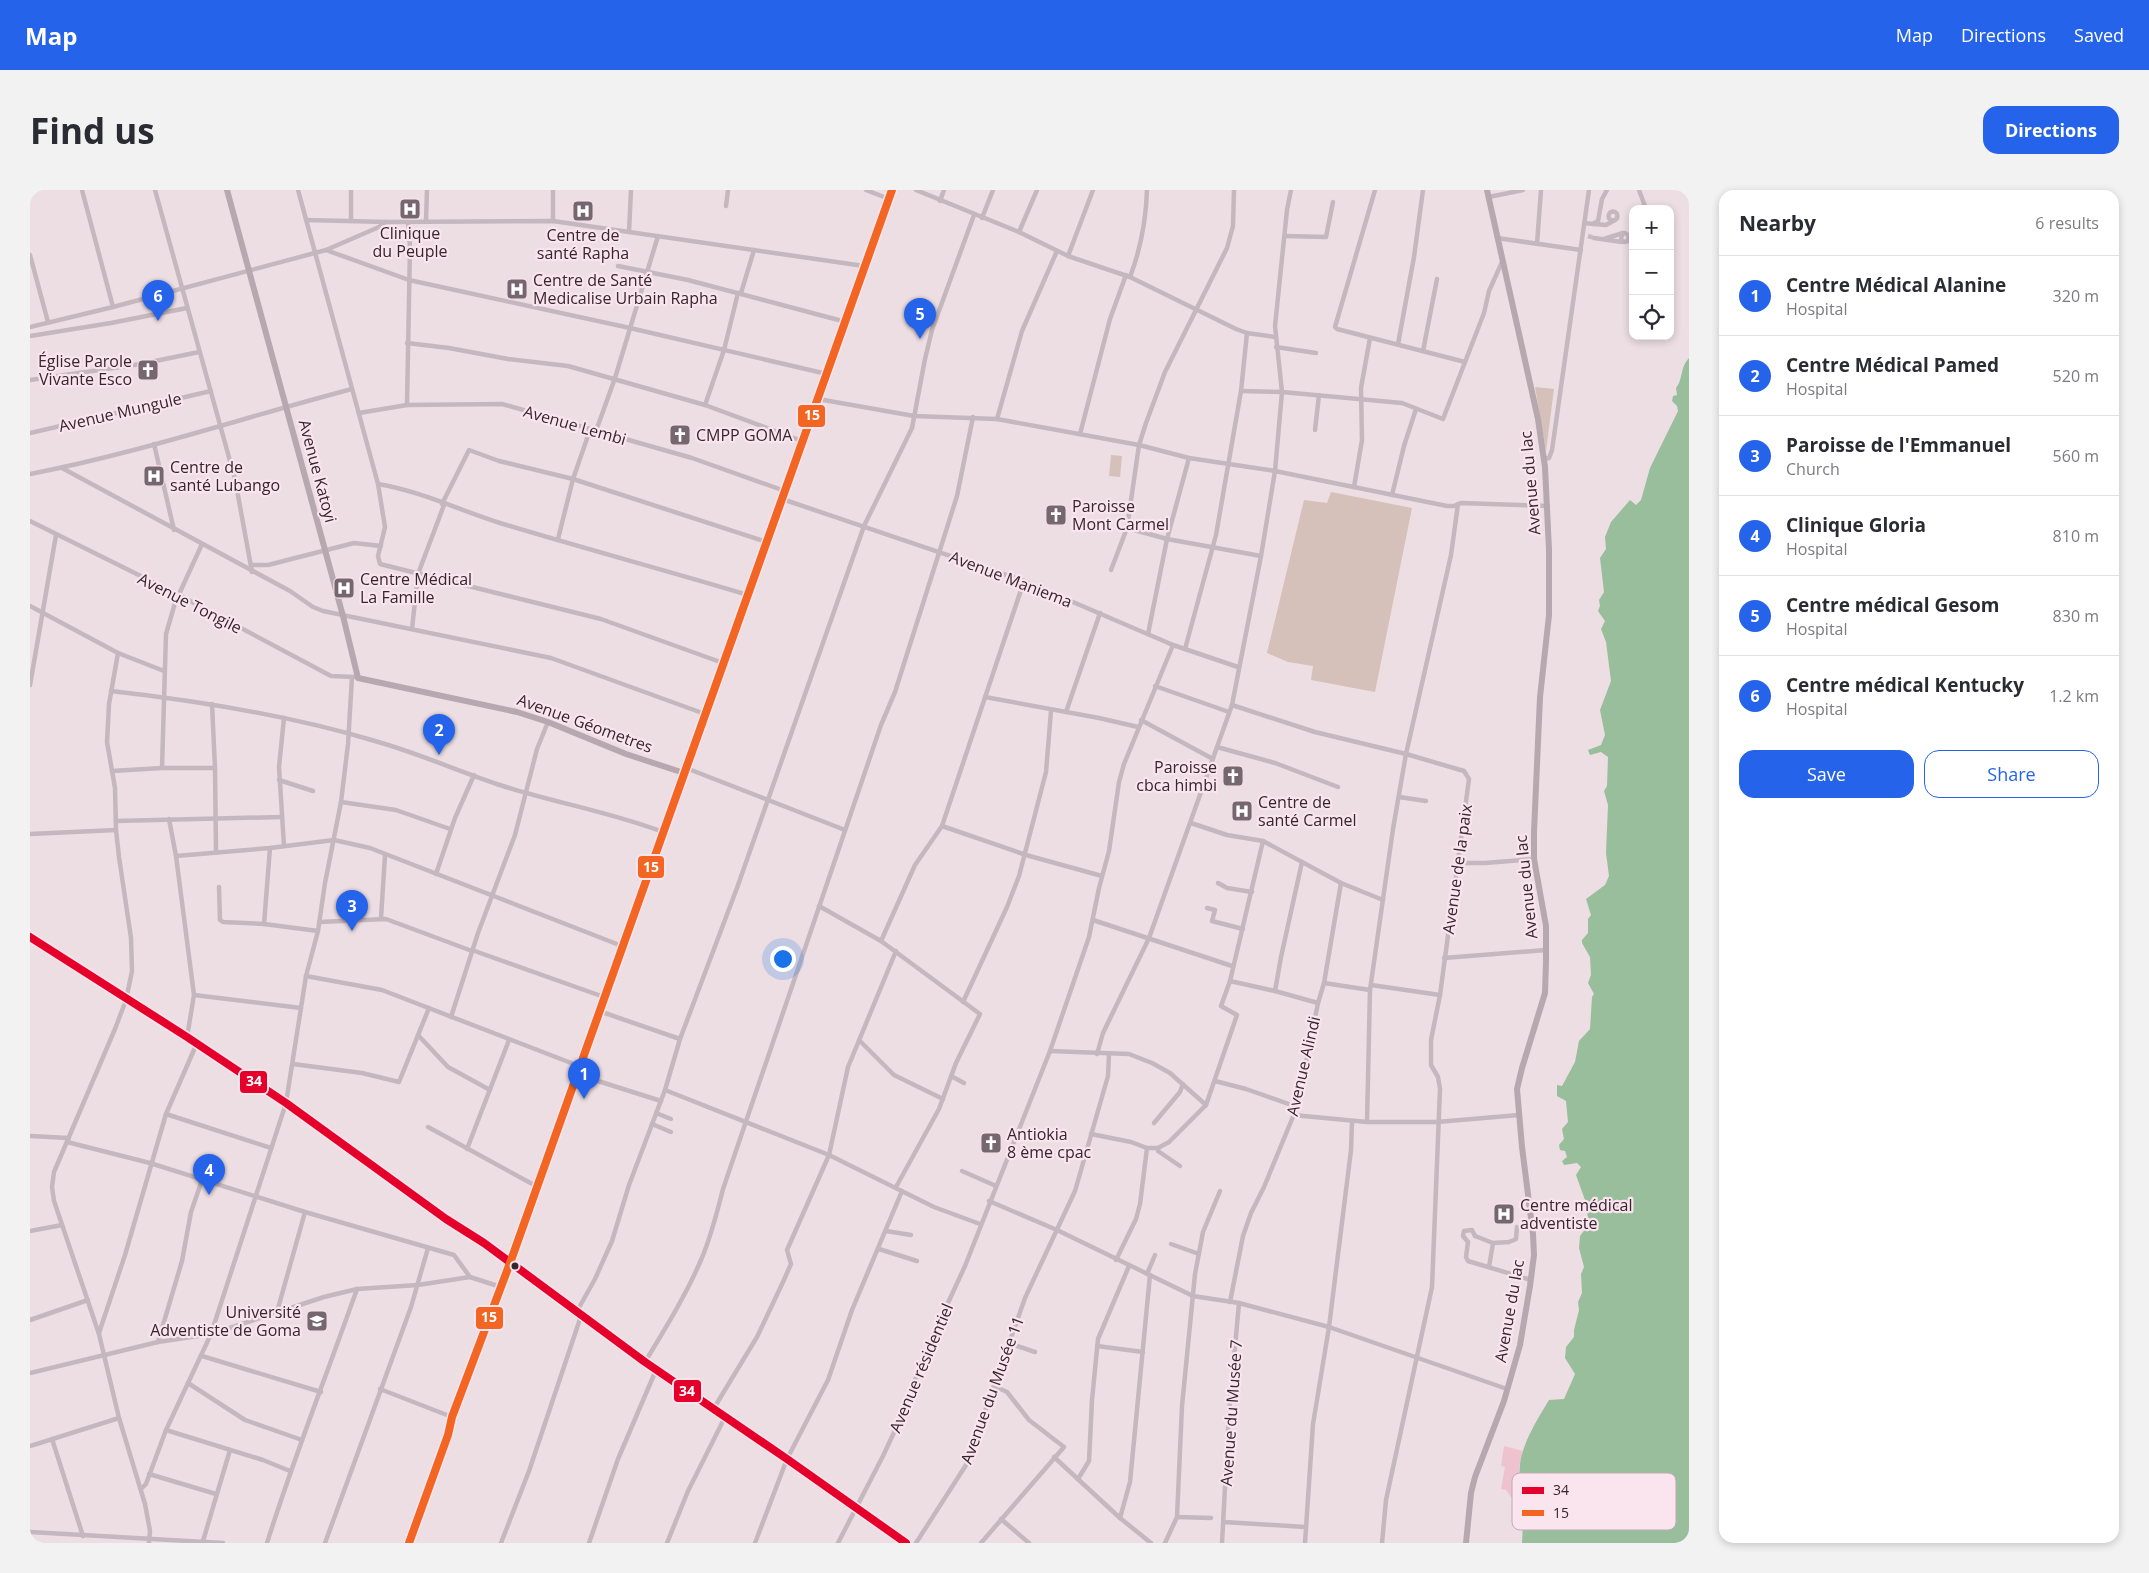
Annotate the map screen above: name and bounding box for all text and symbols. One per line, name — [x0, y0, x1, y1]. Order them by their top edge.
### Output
text: Map — [25, 19, 77, 52]
text: Map — [1896, 23, 1933, 47]
text: Directions — [1961, 23, 2046, 47]
text: Saved — [2074, 23, 2124, 47]
button: Directions — [1983, 106, 2119, 154]
text: Find us — [30, 107, 155, 154]
hospital icon: Clinique du Peuple — [398, 197, 422, 221]
hospital icon: Centre de santé Rapha — [571, 199, 595, 223]
map controls — [1629, 205, 1674, 340]
button: + — [1629, 205, 1674, 250]
text: Nearby — [1739, 209, 1816, 237]
text: 6 results — [2035, 212, 2099, 234]
place label: Clinique du Peuple — [373, 222, 448, 262]
place label: Centre de santé Rapha — [537, 224, 629, 264]
button: − — [1629, 250, 1674, 295]
place label: Centre de Santé Medicalise Urbain Rapha — [533, 269, 718, 309]
text: Centre Médical Alanine — [1786, 272, 2006, 298]
hospital icon: Centre de Santé Medicalise Urbain Rapha — [505, 277, 529, 301]
pin: 6 — [142, 280, 174, 321]
text: 1 — [1750, 285, 1760, 307]
text: 320 m — [2053, 285, 2099, 307]
button: locate — [1629, 295, 1674, 340]
pin: 5 — [904, 298, 936, 339]
text: Hospital — [1786, 298, 1848, 320]
place label: Église Parole Vivante Esco — [38, 350, 132, 390]
text: Centre Médical Pamed — [1786, 352, 1999, 378]
church icon: Église Parole Vivante Esco — [136, 358, 160, 382]
text: 2 — [1750, 365, 1760, 387]
text: 520 m — [2053, 365, 2099, 387]
text: Hospital — [1786, 378, 1848, 400]
street label: Avenue Mungule — [56, 387, 184, 437]
street label: Avenue Lembi — [521, 400, 629, 450]
line badge: 15 — [797, 404, 826, 428]
text: 15 — [804, 405, 820, 424]
street label: Avenue Katoyi — [294, 417, 342, 525]
church icon: CMPP GOMA — [668, 423, 692, 447]
place label: CMPP GOMA — [696, 424, 793, 446]
street label: Avenue du lac — [1514, 430, 1545, 536]
text: Paroisse de l'Emmanuel — [1786, 432, 2011, 458]
text: 3 — [1750, 445, 1760, 467]
text: 560 m — [2053, 445, 2099, 467]
place label: Centre de santé Lubango — [170, 456, 280, 496]
text: Church — [1786, 458, 1840, 480]
hospital icon: Centre de santé Lubango — [142, 464, 166, 488]
place label: Paroisse Mont Carmel — [1072, 495, 1169, 535]
church icon: Paroisse Mont Carmel — [1044, 503, 1068, 527]
text: Clinique Gloria — [1786, 512, 1926, 538]
text: 4 — [1750, 525, 1760, 547]
text: 810 m — [2053, 525, 2099, 547]
text: Hospital — [1786, 538, 1848, 560]
street label: Avenue Maniema — [947, 545, 1075, 613]
street label: Avenue Tongile — [134, 567, 246, 639]
place label: Centre Médical La Famille — [360, 568, 472, 608]
hospital icon: Centre Médical La Famille — [332, 576, 356, 600]
text: Centre médical Gesom — [1786, 592, 1999, 618]
text: 5 — [1750, 605, 1760, 627]
text: 830 m — [2053, 605, 2099, 627]
text: Hospital — [1786, 618, 1848, 640]
text: Centre médical Kentucky — [1786, 672, 2024, 698]
text: 6 — [1750, 685, 1760, 707]
text: 1.2 km — [2049, 685, 2099, 707]
street label: Avenue Géometres — [514, 688, 656, 758]
text: Hospital — [1786, 698, 1848, 720]
pin: 2 — [423, 714, 455, 755]
button: Save — [1739, 750, 1914, 798]
button: Share — [1924, 750, 2099, 798]
place label: Paroisse cbca himbi — [1136, 756, 1217, 796]
church icon: Paroisse cbca himbi — [1221, 764, 1245, 788]
place label: Centre de santé Carmel — [1258, 791, 1357, 831]
hospital icon: Centre de santé Carmel — [1230, 799, 1254, 823]
street label: Avenue de la paix — [1437, 802, 1477, 935]
street label: Avenue du lac — [1510, 834, 1542, 940]
line badge: 15 — [637, 855, 665, 879]
text: 15 — [643, 857, 659, 876]
pin: 3 — [336, 890, 368, 931]
your location — [770, 946, 796, 972]
street label: Avenue Alindi — [1281, 1014, 1325, 1118]
pin: 1 — [568, 1058, 600, 1099]
line badge: 34 — [239, 1070, 268, 1094]
text: 34 — [246, 1071, 262, 1090]
place label: Antiokia 8 ème cpac — [1007, 1123, 1092, 1163]
church icon: Antiokia 8 ème cpac — [979, 1131, 1003, 1155]
pin: 4 — [193, 1154, 225, 1195]
place label: Centre médical adventiste — [1520, 1194, 1632, 1234]
hospital icon: Centre médical adventiste — [1492, 1202, 1516, 1226]
street label: Avenue du lac — [1489, 1257, 1529, 1364]
unlabelled marker — [510, 1261, 520, 1271]
street label: Avenue résidentiel — [884, 1300, 958, 1436]
place label: Université Adventiste de Goma — [150, 1301, 301, 1341]
line badge: 15 — [475, 1306, 504, 1330]
text: 15 — [481, 1307, 497, 1326]
school or university icon: Université Adventiste de Goma — [305, 1309, 329, 1333]
street label: Avenue du Musée 11 — [955, 1313, 1029, 1467]
street label: Avenue du Musée 7 — [1215, 1339, 1247, 1487]
line badge: 34 — [673, 1379, 702, 1403]
text: 34 — [679, 1381, 695, 1400]
legend — [1512, 1473, 1676, 1530]
text: 34 — [1553, 1480, 1569, 1499]
text: 15 — [1553, 1503, 1569, 1522]

